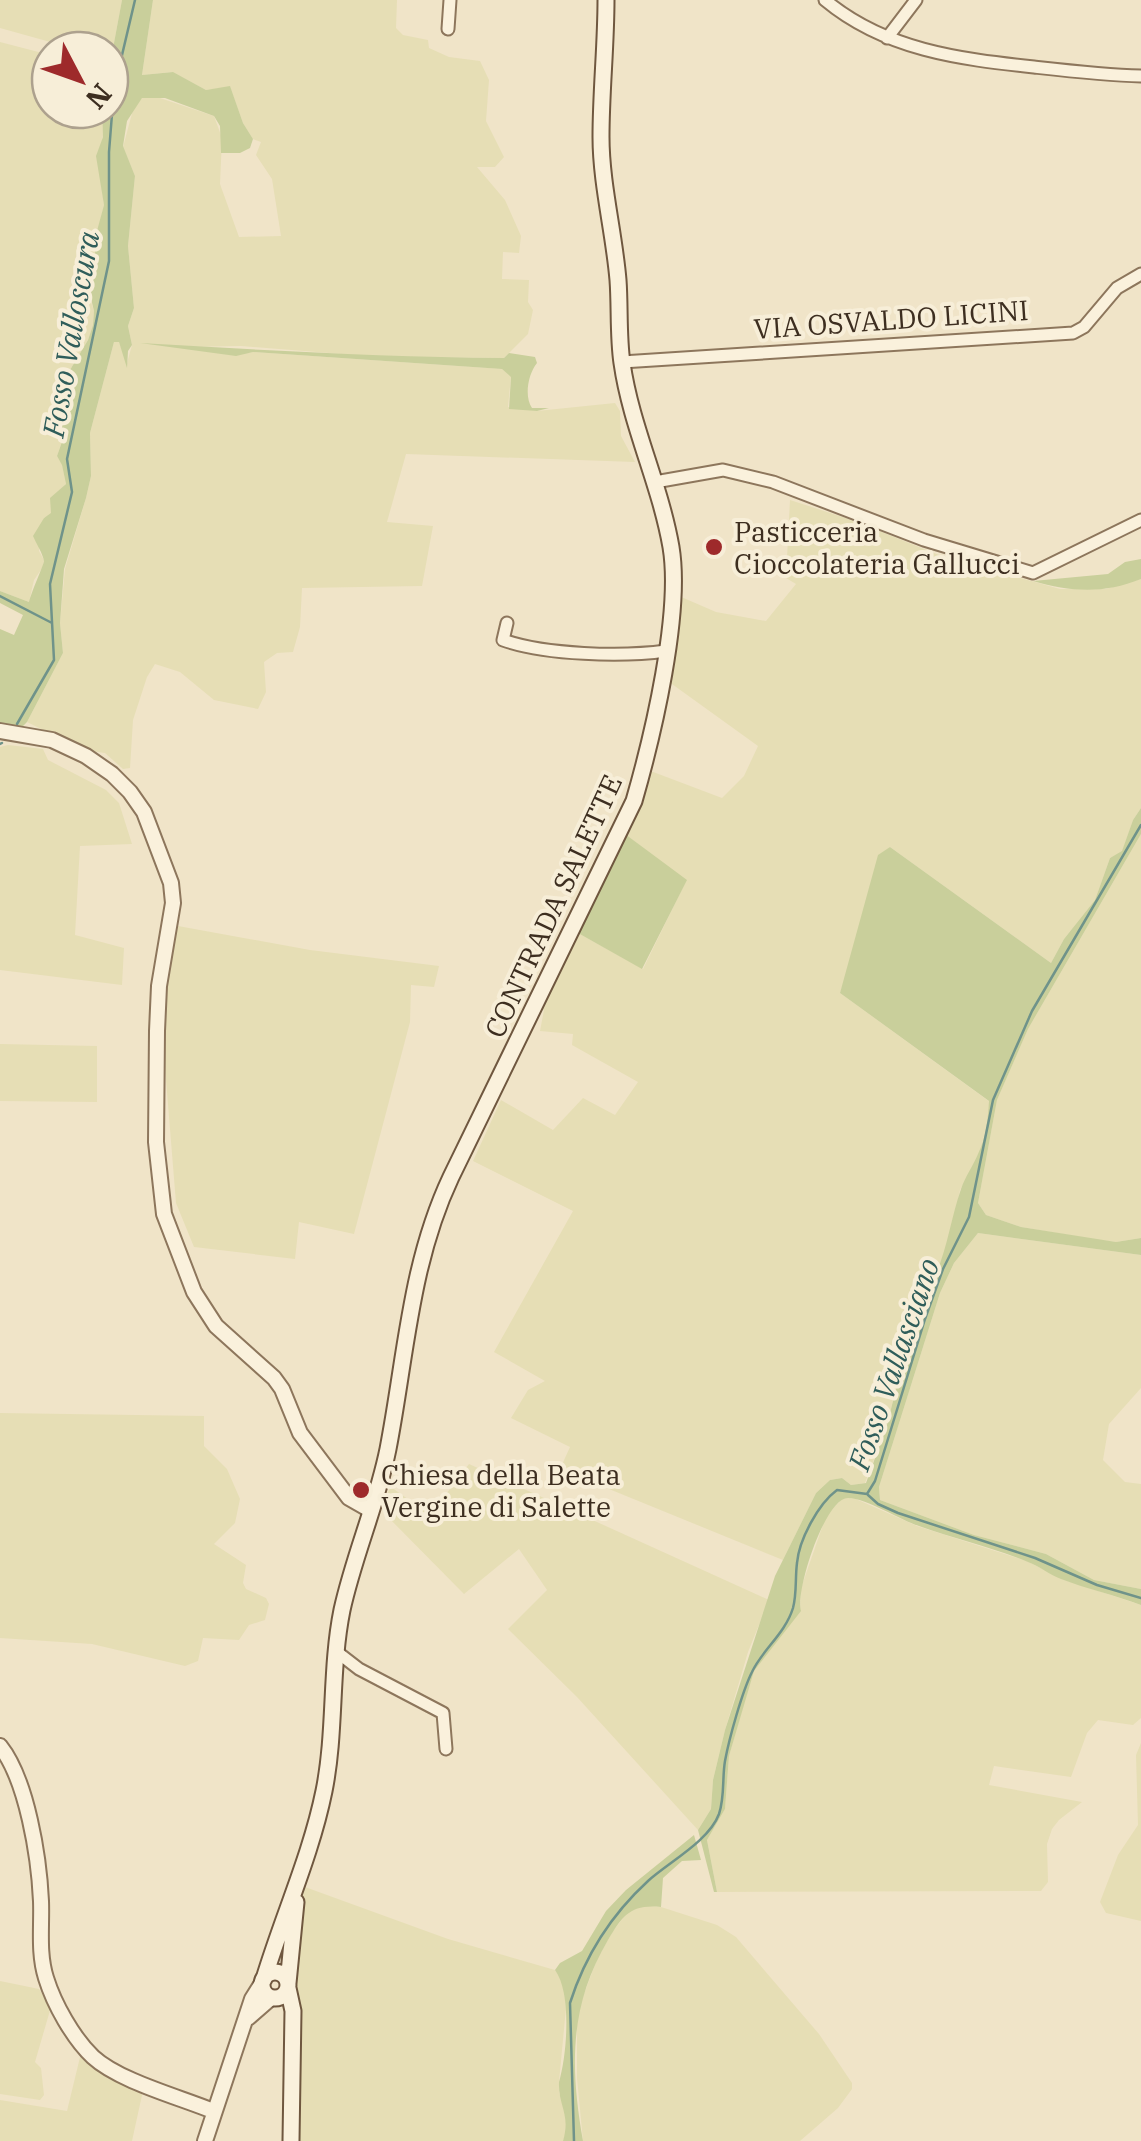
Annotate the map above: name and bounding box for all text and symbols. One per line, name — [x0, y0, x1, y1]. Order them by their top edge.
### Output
north arrow — [30, 30, 130, 130]
text: N — [78, 76, 120, 117]
water label: Fosso Valloscura — [32, 227, 107, 441]
street label: VIA OSVALDO LICINI — [752, 291, 1030, 347]
place label: Pasticceria Cioccolateria Gallucci — [734, 513, 1020, 582]
marker: Pasticceria Cioccolateria Gallucci — [703, 536, 725, 558]
street label: CONTRADA SALETTE — [476, 769, 630, 1043]
water label: Fosso Vallasciano — [838, 1253, 948, 1476]
place label: Chiesa della Beata Vergine di Salette — [381, 1456, 621, 1525]
marker: Chiesa della Beata Vergine di Salette — [350, 1479, 372, 1501]

